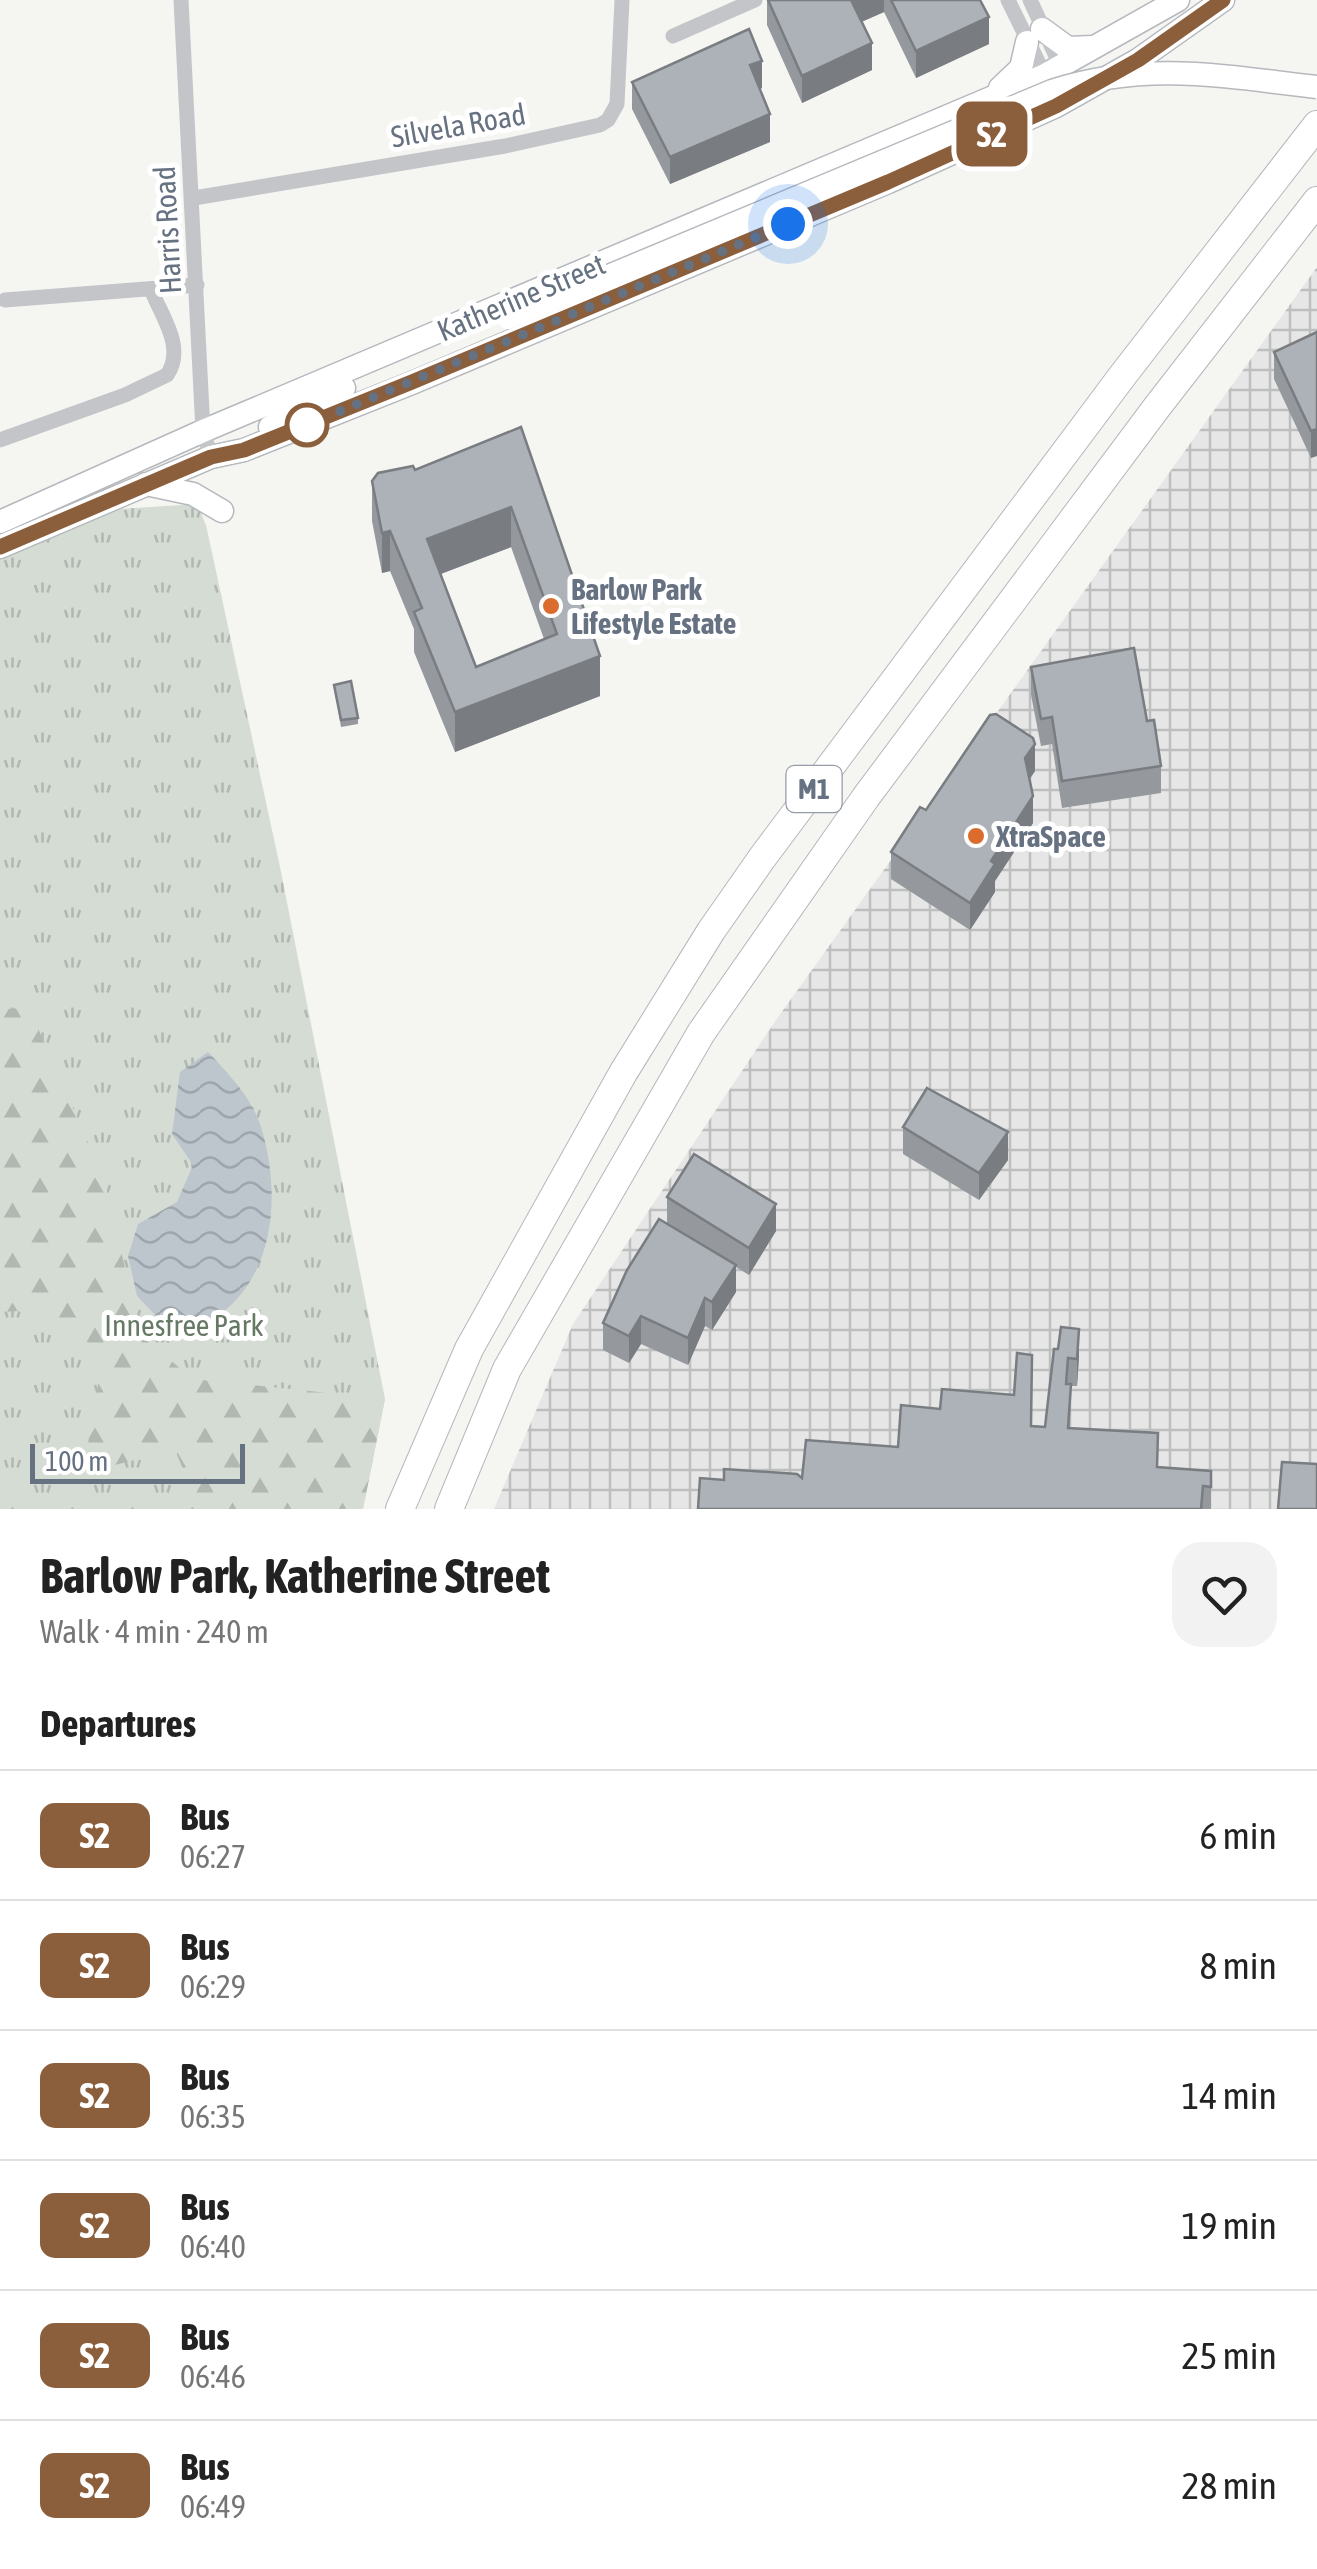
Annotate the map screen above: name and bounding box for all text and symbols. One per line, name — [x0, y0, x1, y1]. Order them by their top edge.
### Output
street label: Silvela Road — [388, 96, 528, 154]
line badge: S2 — [947, 102, 1037, 166]
text: S2 — [976, 114, 1008, 154]
street label: Harris Road — [147, 165, 187, 295]
your location — [763, 199, 813, 249]
street label: Katherine Street — [432, 246, 610, 348]
unlabelled marker — [286, 404, 328, 446]
place label: Barlow Park Lifestyle Estate — [571, 572, 736, 640]
marker: Barlow Park Lifestyle Estate — [540, 595, 562, 617]
road number: M1 — [786, 766, 842, 812]
place label: XtraSpace — [995, 819, 1106, 853]
marker: XtraSpace — [965, 825, 987, 847]
park label: Innesfree Park — [104, 1308, 264, 1342]
scale bar — [30, 1439, 245, 1483]
text: 100 m — [45, 1445, 108, 1477]
button: heart — [1172, 1542, 1277, 1647]
text: Barlow Park, Katherine Street — [40, 1548, 550, 1603]
text: Walk · 4 min · 240 m — [40, 1613, 269, 1650]
text: Departures — [40, 1702, 196, 1745]
text: Bus — [180, 1795, 230, 1838]
text: 6 min — [1199, 1814, 1277, 1857]
text: S2 — [79, 1815, 111, 1855]
text: 06:27 — [180, 1838, 246, 1875]
text: Bus — [180, 1925, 230, 1968]
text: 8 min — [1199, 1944, 1277, 1987]
text: S2 — [79, 1945, 111, 1985]
text: 06:29 — [180, 1968, 246, 2005]
text: Bus — [180, 2055, 230, 2098]
text: 14 min — [1182, 2074, 1277, 2117]
text: S2 — [79, 2075, 111, 2115]
text: 06:35 — [180, 2098, 246, 2135]
text: Bus — [180, 2185, 230, 2228]
text: 19 min — [1182, 2204, 1277, 2247]
text: S2 — [79, 2205, 111, 2245]
text: 06:40 — [180, 2228, 246, 2265]
text: Bus — [180, 2315, 230, 2358]
text: 25 min — [1182, 2334, 1277, 2377]
text: S2 — [79, 2335, 111, 2375]
text: 06:46 — [180, 2358, 246, 2395]
text: Bus — [180, 2445, 230, 2488]
text: 28 min — [1182, 2464, 1277, 2507]
text: S2 — [79, 2465, 111, 2505]
text: 06:49 — [180, 2488, 246, 2525]

